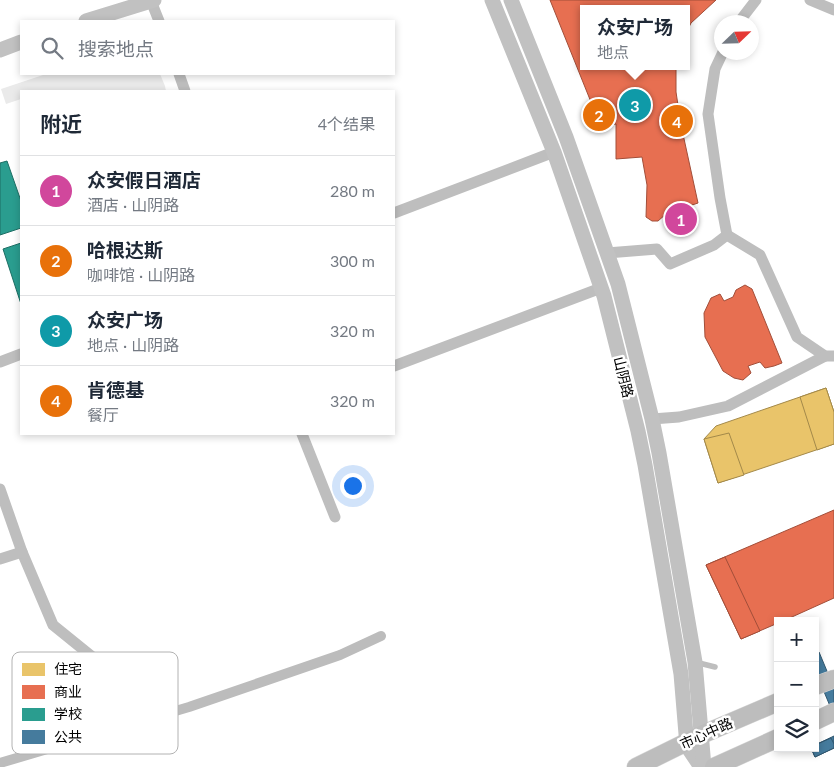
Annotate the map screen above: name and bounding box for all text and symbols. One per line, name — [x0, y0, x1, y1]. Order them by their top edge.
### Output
popup — [580, 5, 690, 70]
text: 众安广场 — [597, 15, 673, 38]
north arrow — [714, 15, 759, 60]
search box — [20, 20, 395, 75]
icon: search — [38, 34, 66, 62]
text: 搜索地点 — [78, 37, 154, 60]
text: 地点 — [597, 42, 629, 61]
pin: 3 — [619, 86, 651, 124]
pin: 2 — [583, 96, 615, 134]
pin: 4 — [661, 102, 693, 140]
text: 附近 — [40, 111, 82, 136]
text: 4个结果 — [318, 114, 375, 133]
text: 众安假日酒店 — [87, 168, 201, 191]
text: 1 — [51, 181, 61, 200]
text: 280 m — [330, 181, 375, 200]
text: 酒店 · 山阴路 — [87, 195, 179, 214]
pin: 1 — [665, 200, 697, 238]
text: 哈根达斯 — [87, 238, 163, 261]
text: 2 — [51, 251, 61, 270]
text: 300 m — [330, 251, 375, 270]
text: 咖啡馆 · 山阴路 — [87, 265, 195, 284]
text: 众安广场 — [87, 308, 163, 331]
text: 3 — [51, 321, 61, 340]
text: 320 m — [330, 321, 375, 340]
text: 地点 · 山阴路 — [87, 335, 179, 354]
street label: 山阴路 — [611, 355, 637, 399]
text: 肯德基 — [87, 378, 144, 401]
text: 4 — [51, 391, 61, 410]
text: 320 m — [330, 391, 375, 410]
text: 餐厅 — [87, 405, 119, 424]
your location — [340, 473, 366, 499]
map controls — [774, 617, 819, 752]
button: + — [774, 617, 819, 662]
legend — [12, 652, 178, 754]
text: 住宅 — [54, 660, 82, 677]
button: − — [774, 662, 819, 707]
text: 商业 — [54, 683, 82, 700]
text: 学校 — [54, 705, 82, 722]
button: layers — [774, 707, 819, 752]
street label: 市心中路 — [677, 714, 735, 752]
text: 公共 — [54, 728, 82, 745]

